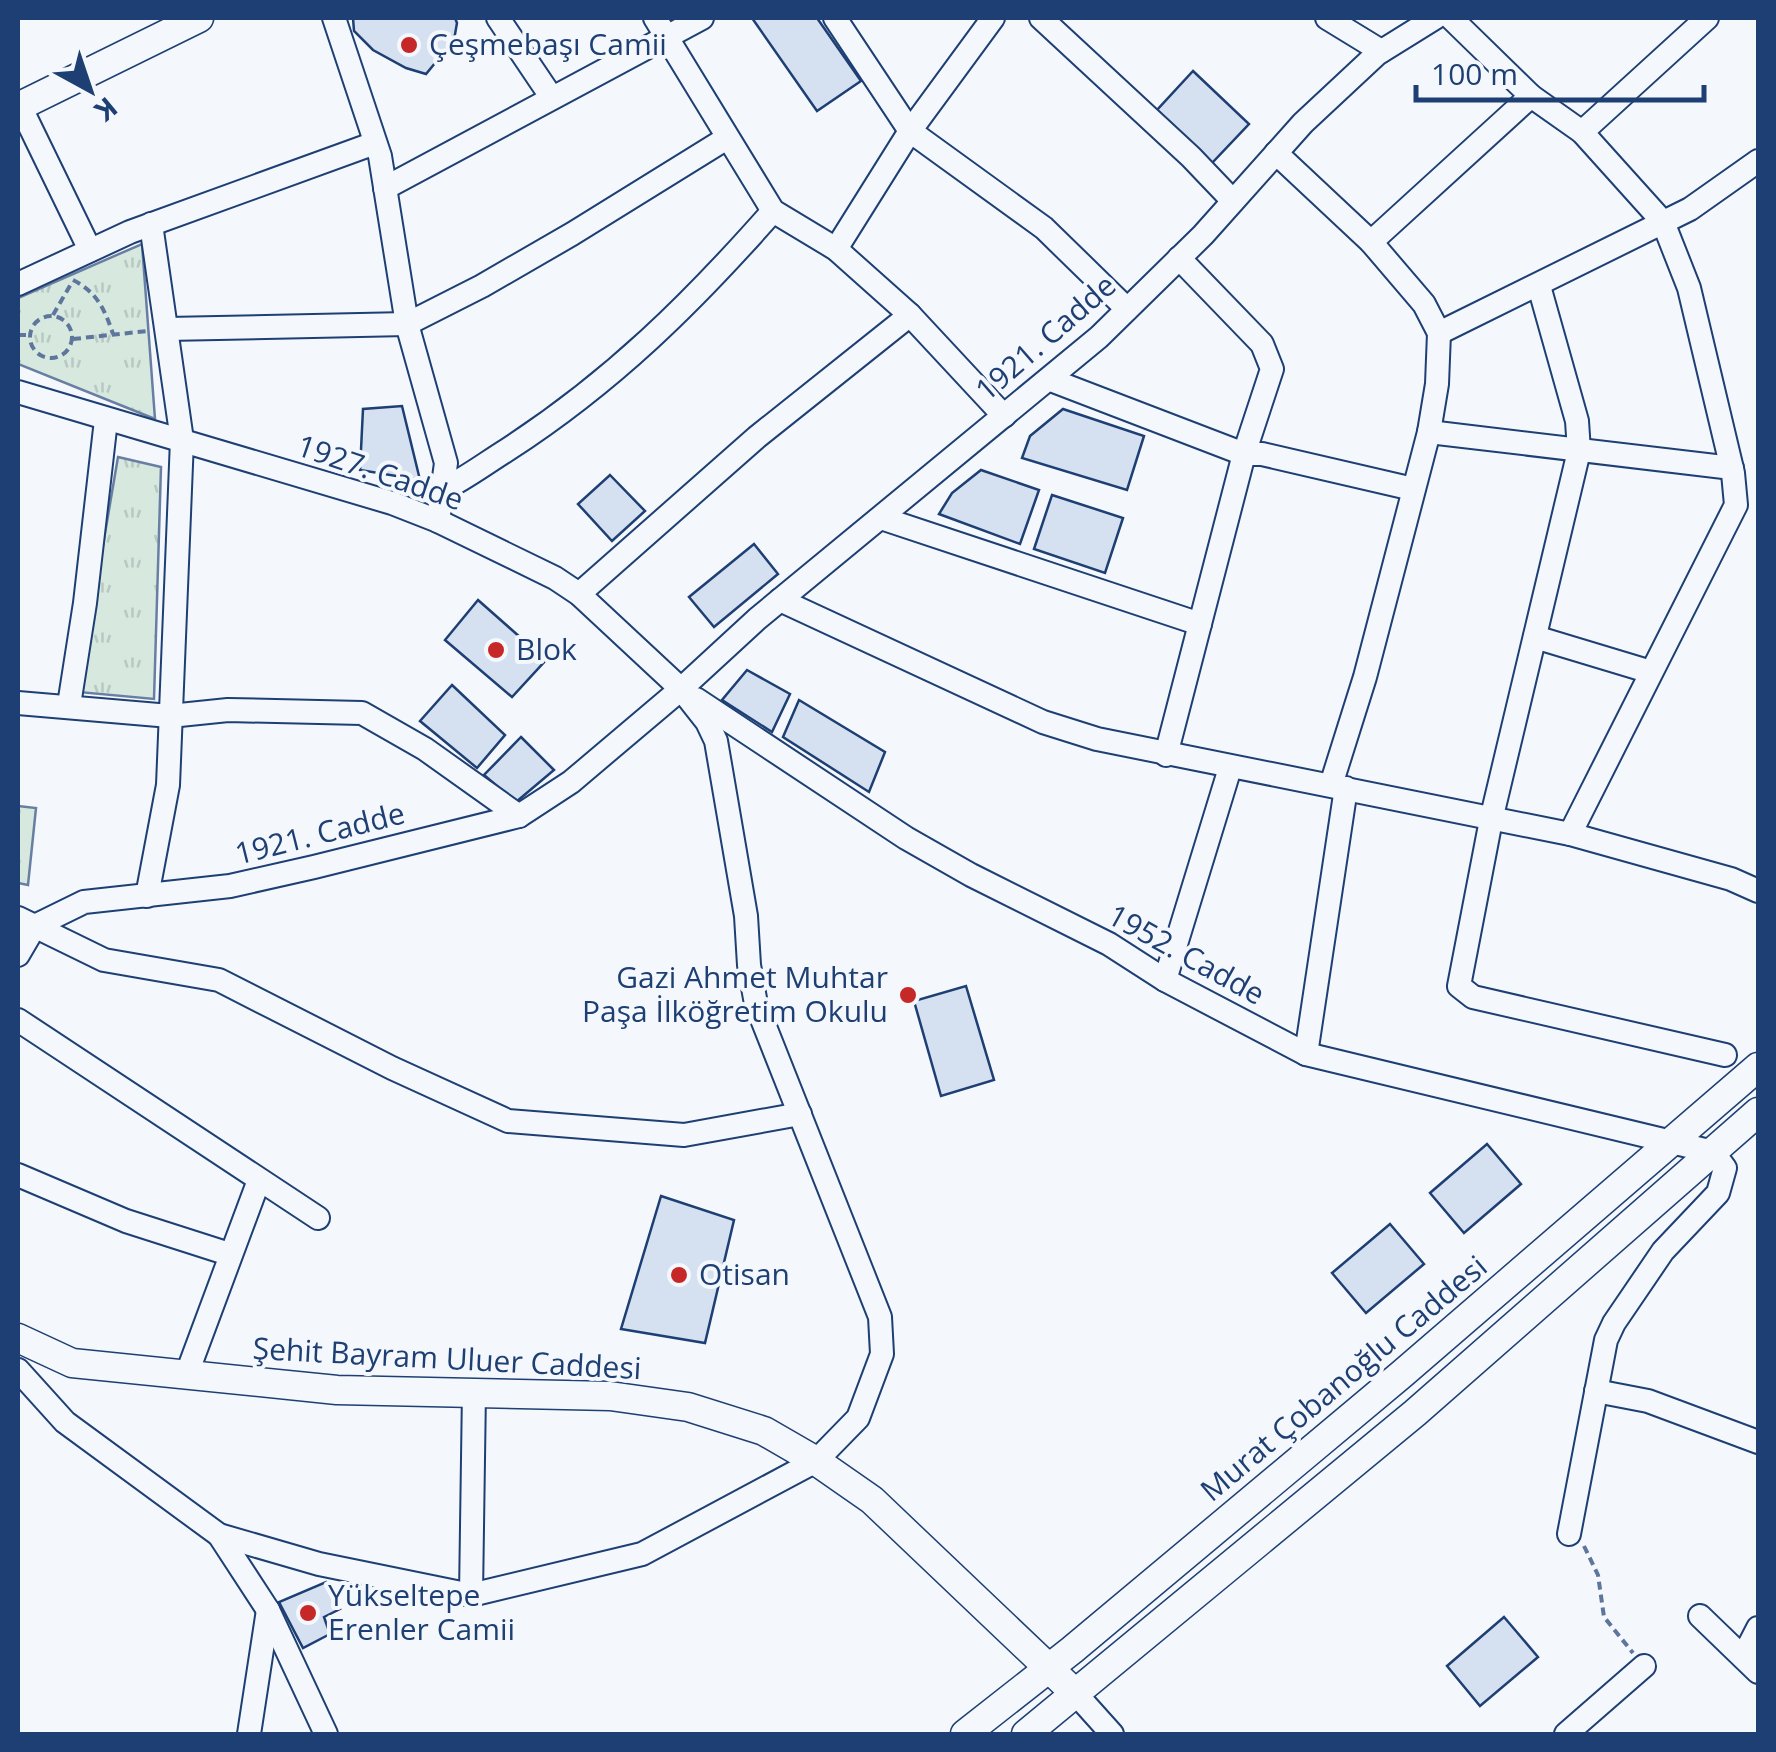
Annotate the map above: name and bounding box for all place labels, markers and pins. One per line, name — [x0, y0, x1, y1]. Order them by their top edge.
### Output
place label: Çeşmebaşı Camii — [429, 23, 667, 64]
marker: Çeşmebaşı Camii — [398, 34, 420, 56]
place label: Blok — [516, 628, 577, 669]
marker: Blok — [485, 639, 507, 661]
place label: Gazi Ahmet Muhtar Paşa İlköğretim Okulu — [582, 956, 888, 1031]
marker: Gazi Ahmet Muhtar Paşa İlköğretim Okulu — [897, 984, 919, 1006]
place label: Otisan — [699, 1253, 790, 1294]
marker: Otisan — [668, 1264, 690, 1286]
place label: Yükseltepe Erenler Camii — [328, 1574, 515, 1649]
marker: Yükseltepe Erenler Camii — [297, 1602, 319, 1624]

